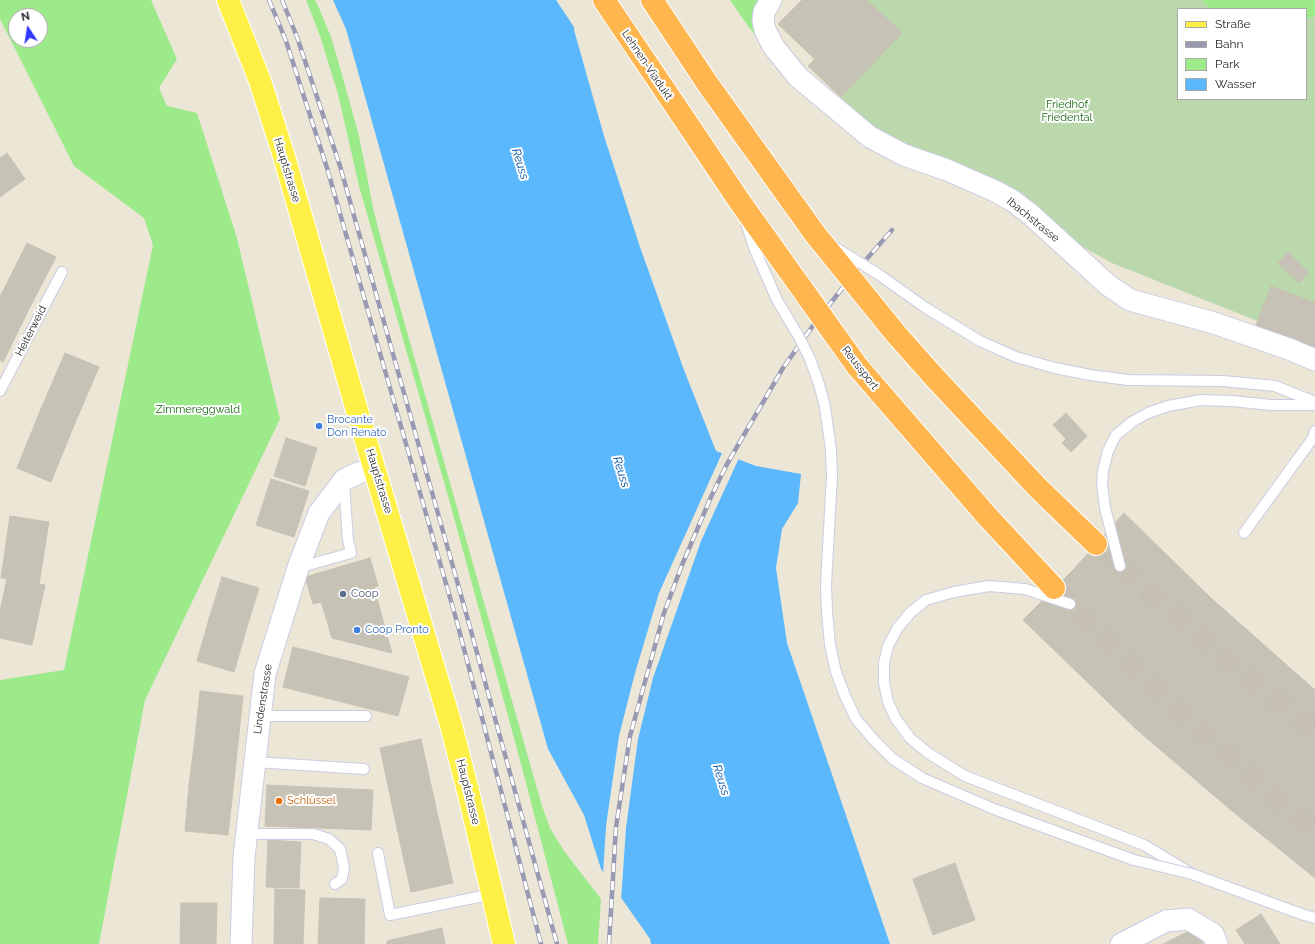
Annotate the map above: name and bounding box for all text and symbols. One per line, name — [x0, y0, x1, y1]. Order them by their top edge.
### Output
north arrow — [8, 8, 48, 48]
legend — [1177, 8, 1307, 100]
text: N — [20, 10, 31, 24]
text: Straße — [1215, 17, 1251, 31]
street label: Lehnen-Viadukt — [619, 28, 675, 102]
text: Bahn — [1215, 37, 1244, 51]
text: Park — [1215, 57, 1240, 71]
text: Wasser — [1215, 77, 1256, 91]
park label: Friedhof Friedental — [1041, 98, 1093, 124]
street label: Hauptstrasse — [271, 136, 303, 204]
water label: Reuss — [508, 147, 532, 181]
street label: Ibachstrasse — [1004, 195, 1062, 245]
street label: Heiterweid — [13, 303, 49, 359]
street label: Reussport — [839, 344, 881, 392]
park label: Zimmereggwald — [156, 403, 240, 417]
place label: Brocante Don Renato — [327, 413, 387, 439]
marker: Brocante Don Renato — [314, 421, 324, 431]
street label: Hauptstrasse — [363, 447, 395, 515]
water label: Reuss — [609, 455, 633, 489]
place label: Coop — [351, 587, 378, 601]
marker: Coop — [338, 589, 348, 599]
place label: Coop Pronto — [365, 623, 429, 637]
marker: Coop Pronto — [352, 625, 362, 635]
street label: Lindenstrasse — [251, 663, 275, 735]
street label: Hauptstrasse — [454, 758, 482, 826]
water label: Reuss — [709, 763, 733, 797]
place label: Schlüssel — [287, 794, 336, 808]
marker: Schlüssel — [274, 796, 284, 806]

